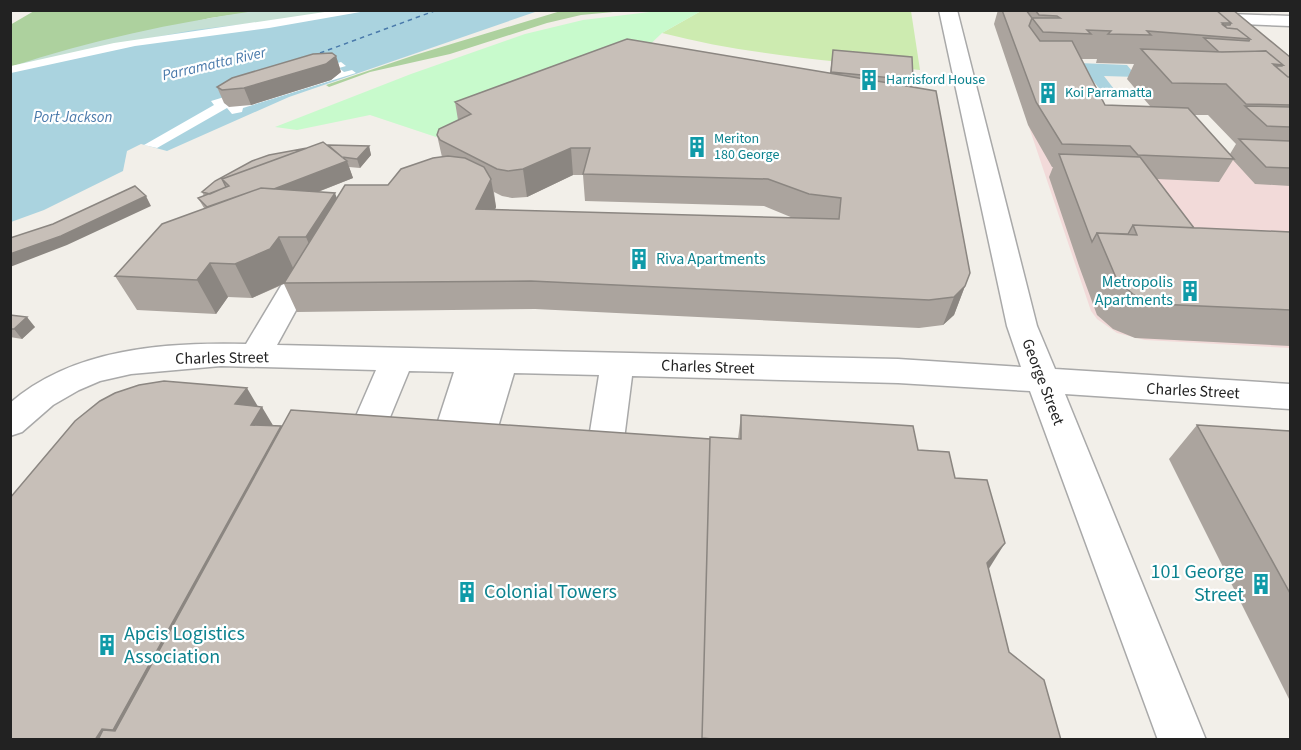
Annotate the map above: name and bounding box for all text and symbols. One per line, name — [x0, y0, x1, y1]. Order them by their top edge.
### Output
water label: Parramatta River — [160, 42, 269, 86]
building icon: Harrisford House — [857, 68, 881, 92]
place label: Harrisford House — [886, 70, 985, 90]
building icon: Koi Parramatta — [1036, 81, 1060, 105]
place label: Koi Parramatta — [1065, 83, 1152, 103]
water label: Port Jackson — [34, 107, 113, 128]
place label: Meriton 180 George — [714, 129, 779, 165]
building icon: Meriton 180 George — [685, 135, 709, 159]
building icon: Riva Apartments — [627, 247, 651, 271]
place label: Riva Apartments — [656, 248, 766, 270]
place label: Metropolis Apartments — [1095, 271, 1173, 311]
building icon: Metropolis Apartments — [1178, 279, 1202, 303]
street label: George Street — [1016, 336, 1070, 429]
street label: Charles Street — [175, 346, 270, 370]
street label: Charles Street — [661, 354, 756, 380]
street label: Charles Street — [1146, 378, 1241, 404]
place label: 101 George Street — [1151, 558, 1244, 609]
building icon: 101 George Street — [1249, 572, 1273, 596]
place label: Colonial Towers — [484, 578, 617, 606]
building icon: Colonial Towers — [455, 580, 479, 604]
place label: Apcis Logistics Association — [124, 620, 245, 671]
building icon: Apcis Logistics Association — [95, 633, 119, 657]

